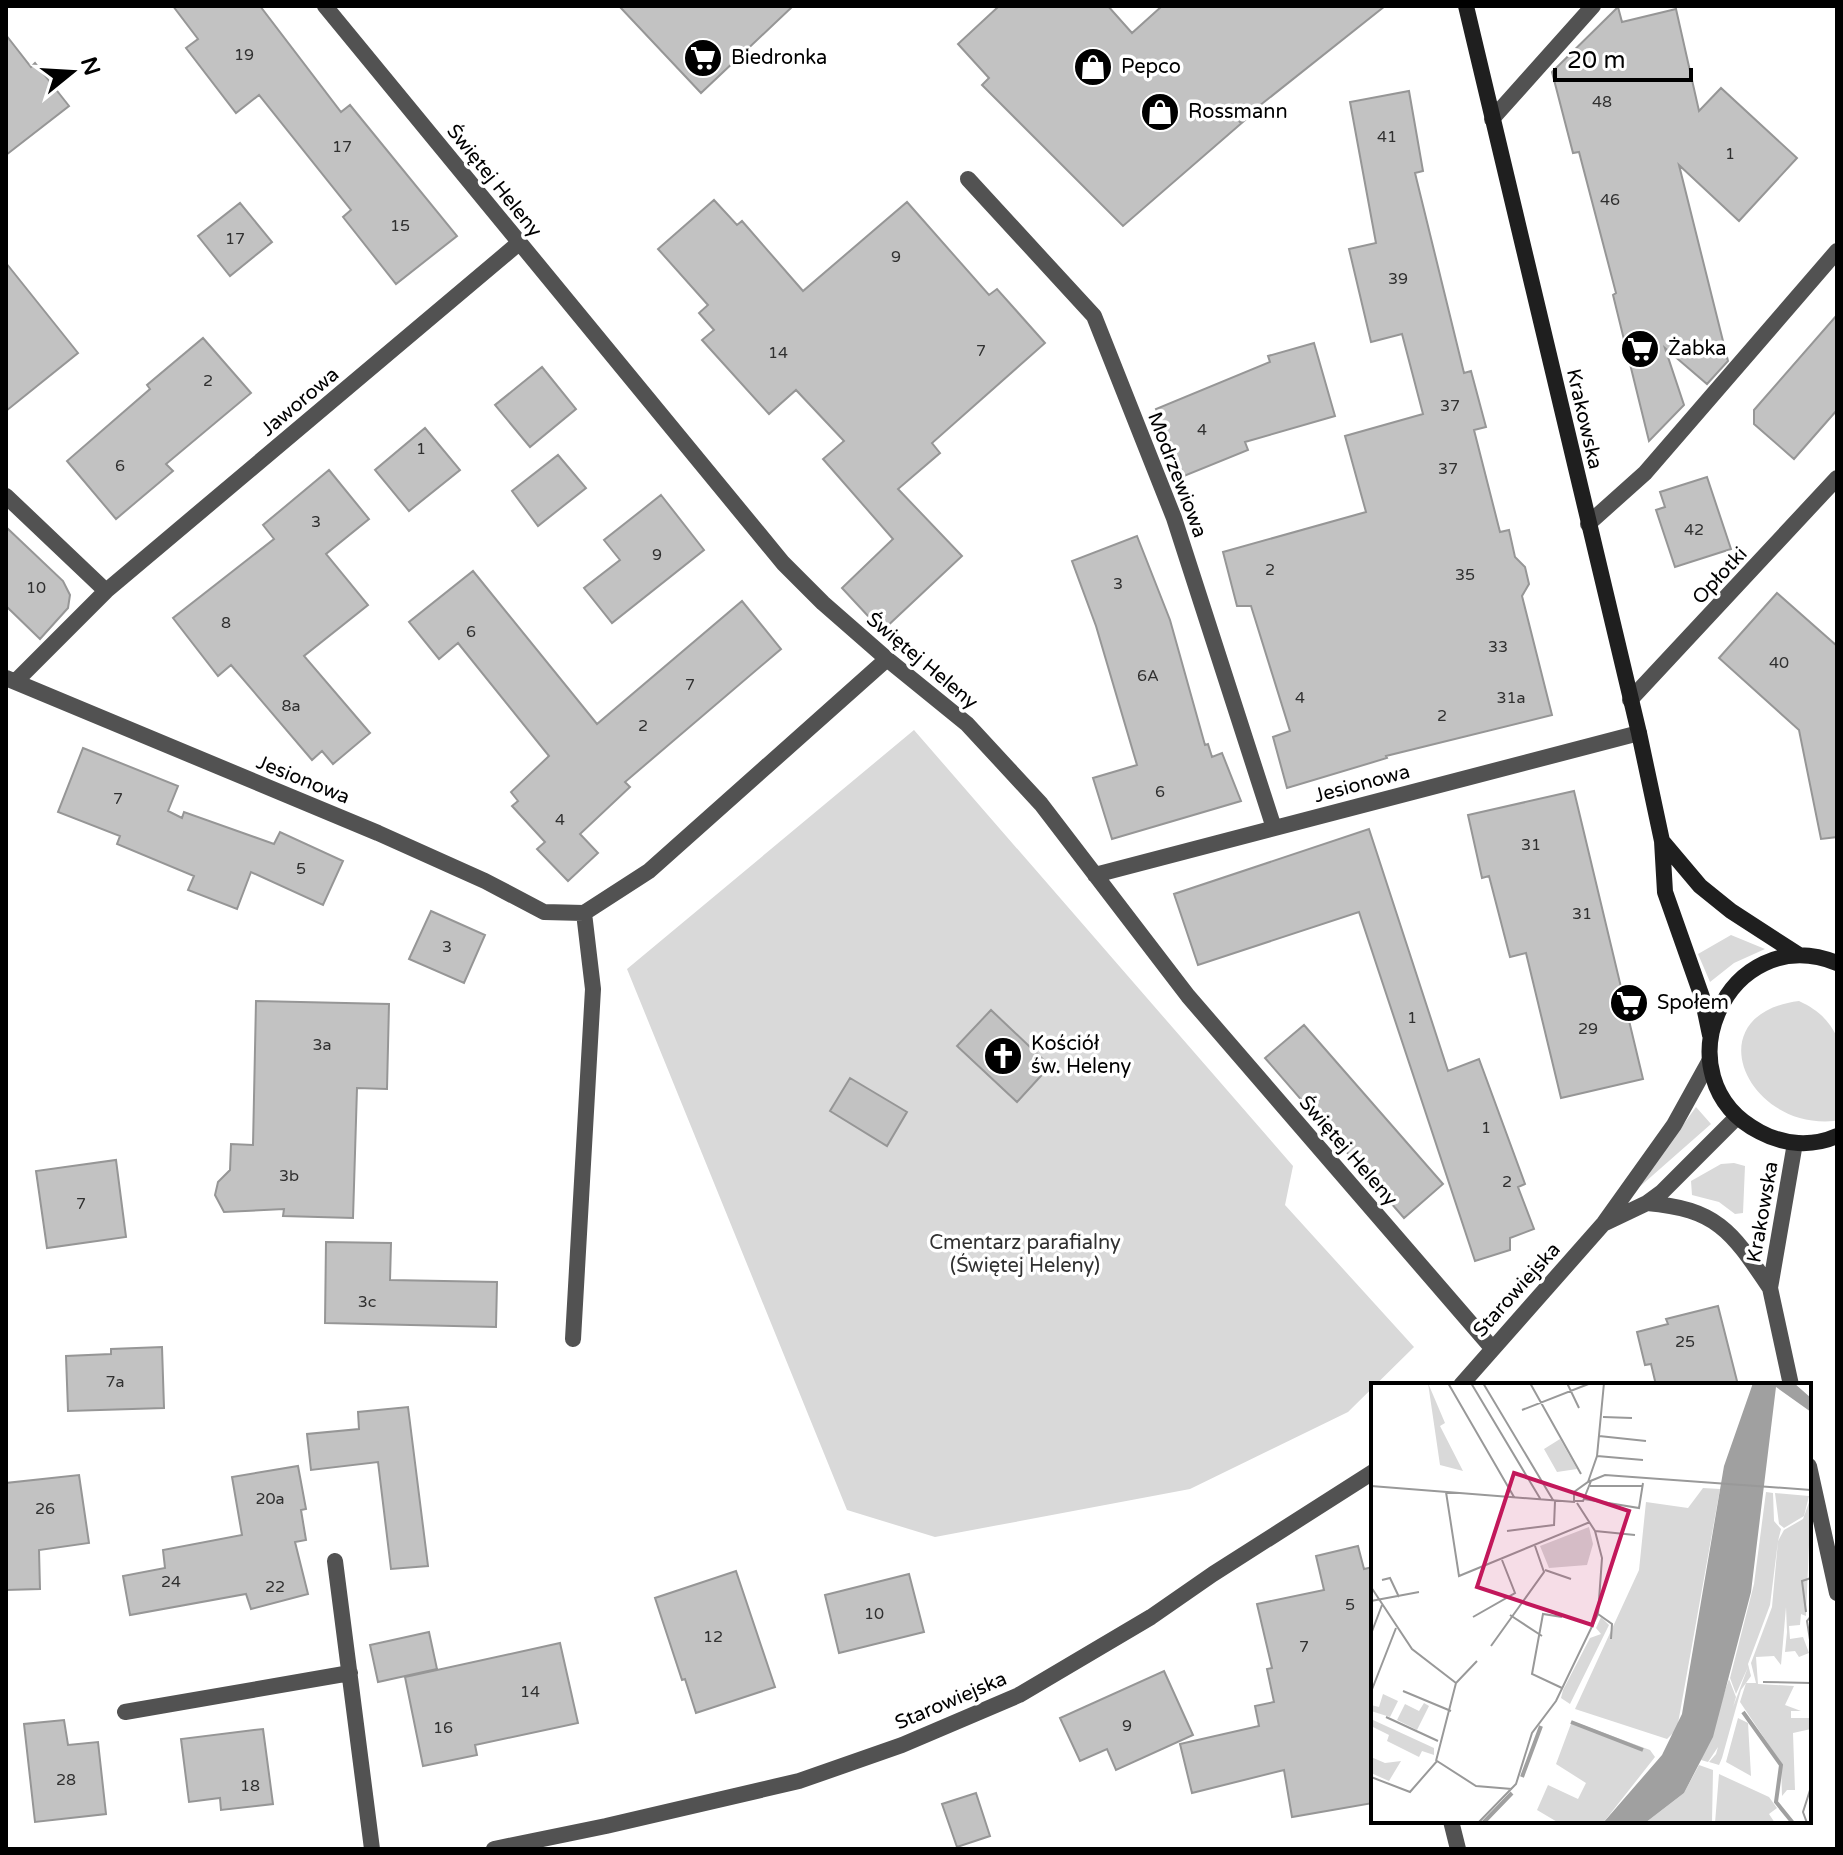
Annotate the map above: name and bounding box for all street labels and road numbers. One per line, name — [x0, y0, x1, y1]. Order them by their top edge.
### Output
street label: Świętej Heleny — [441, 119, 548, 242]
street label: Jaworowa — [256, 362, 344, 442]
street label: Krakowska — [1561, 366, 1607, 472]
street label: Modrzewiowa — [1142, 409, 1212, 541]
street label: Opłotki — [1688, 542, 1752, 610]
street label: Świętej Heleny — [861, 607, 983, 715]
street label: Jesionowa — [253, 750, 353, 810]
street label: Jesionowa — [1311, 760, 1413, 808]
street label: Świętej Heleny — [1294, 1090, 1403, 1211]
street label: Krakowska — [1742, 1159, 1784, 1265]
street label: Starowiejska — [1468, 1238, 1566, 1342]
street label: Starowiejska — [892, 1667, 1010, 1735]

